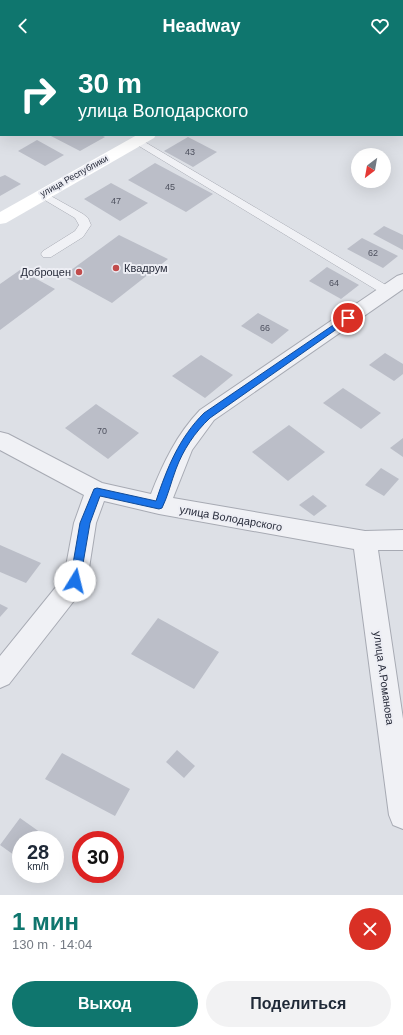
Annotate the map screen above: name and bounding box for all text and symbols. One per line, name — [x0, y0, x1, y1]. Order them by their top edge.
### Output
icon: back — [12, 15, 34, 37]
icon: heart — [369, 15, 391, 37]
text: Headway — [162, 16, 241, 36]
icon: right — [12, 68, 64, 120]
text: 30 m — [78, 68, 142, 99]
text: улица Володарского — [78, 101, 248, 121]
house number: 43 — [185, 147, 195, 157]
north arrow — [351, 148, 391, 188]
map controls — [351, 148, 391, 188]
street label: улица Республики — [38, 153, 110, 199]
house number: 45 — [165, 182, 175, 192]
house number: 47 — [111, 196, 121, 206]
house number: 62 — [368, 248, 378, 258]
place label: Квадрум — [124, 262, 168, 274]
marker: Квадрум — [111, 263, 121, 273]
place label: Доброцен — [20, 266, 71, 278]
marker: Доброцен — [74, 267, 84, 277]
house number: 64 — [329, 278, 339, 288]
pin — [331, 301, 365, 335]
icon: arrive — [337, 307, 359, 329]
house number: 66 — [260, 323, 270, 333]
house number: 70 — [97, 426, 107, 436]
street label: улица Володарского — [179, 503, 283, 533]
position arrow — [54, 560, 96, 602]
street label: улица А.Романова — [371, 630, 397, 726]
speed limit sign: 30 — [72, 831, 124, 883]
text: 28 — [27, 841, 49, 863]
text: km/h — [27, 861, 49, 872]
text: 1 мин — [12, 908, 79, 935]
button: close — [349, 908, 391, 950]
text: 130 m · 14:04 — [12, 937, 92, 952]
button: Выход — [12, 981, 198, 1027]
button: Поделиться — [206, 981, 391, 1027]

